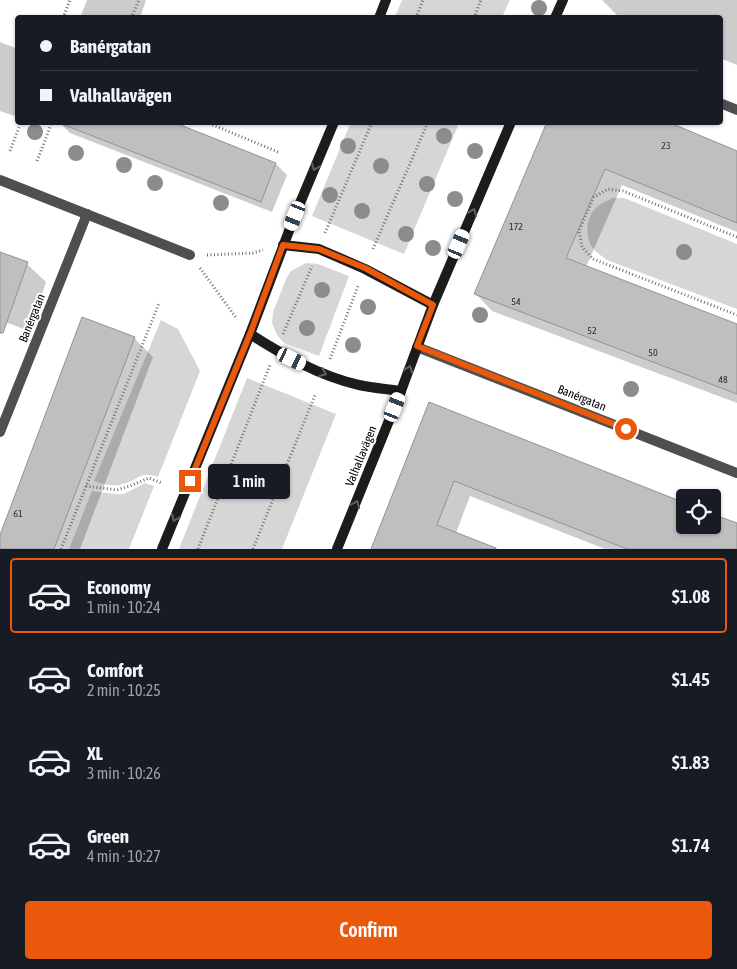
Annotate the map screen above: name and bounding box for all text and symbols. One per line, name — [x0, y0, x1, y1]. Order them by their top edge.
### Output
text: Banérgatan — [70, 35, 151, 57]
text: Valhallavägen — [70, 84, 172, 106]
house number: 23 — [661, 140, 671, 151]
one-way arrow — [311, 162, 322, 171]
car — [282, 199, 307, 233]
one-way arrow — [466, 208, 477, 217]
house number: 172 — [509, 221, 523, 232]
car — [446, 227, 471, 261]
street label: Banérgatan — [16, 292, 48, 344]
house number: 54 — [511, 296, 521, 307]
house number: 52 — [587, 325, 597, 336]
car — [275, 346, 308, 372]
house number: 50 — [648, 347, 658, 358]
one-way arrow — [403, 365, 413, 373]
one-way arrow — [318, 367, 327, 378]
house number: 48 — [718, 374, 728, 385]
street label: Banérgatan — [556, 382, 608, 414]
car — [382, 390, 407, 424]
route start — [615, 418, 637, 440]
street label: Valhallavägen — [342, 424, 380, 488]
callout: 1 min — [208, 464, 290, 498]
route end — [179, 470, 201, 492]
text: 1 min — [233, 472, 265, 490]
map controls — [676, 489, 721, 534]
button: locate — [676, 489, 721, 534]
one-way arrow — [349, 500, 360, 509]
house number: 61 — [13, 508, 23, 519]
one-way arrow — [170, 513, 181, 522]
icon: car — [27, 573, 72, 618]
text: Economy — [87, 576, 151, 598]
text: $1.08 — [672, 585, 710, 607]
text: 1 min · 10:24 — [87, 598, 161, 616]
icon: car — [27, 656, 72, 701]
text: Comfort — [87, 659, 143, 681]
text: $1.45 — [672, 668, 710, 690]
text: 2 min · 10:25 — [87, 681, 161, 699]
icon: car — [27, 739, 72, 784]
text: XL — [87, 742, 103, 764]
text: $1.83 — [672, 751, 710, 773]
text: 3 min · 10:26 — [87, 764, 161, 782]
icon: car — [27, 822, 72, 867]
text: Green — [87, 825, 129, 847]
text: $1.74 — [672, 834, 710, 856]
text: 4 min · 10:27 — [87, 847, 161, 865]
button: Confirm — [25, 901, 712, 959]

